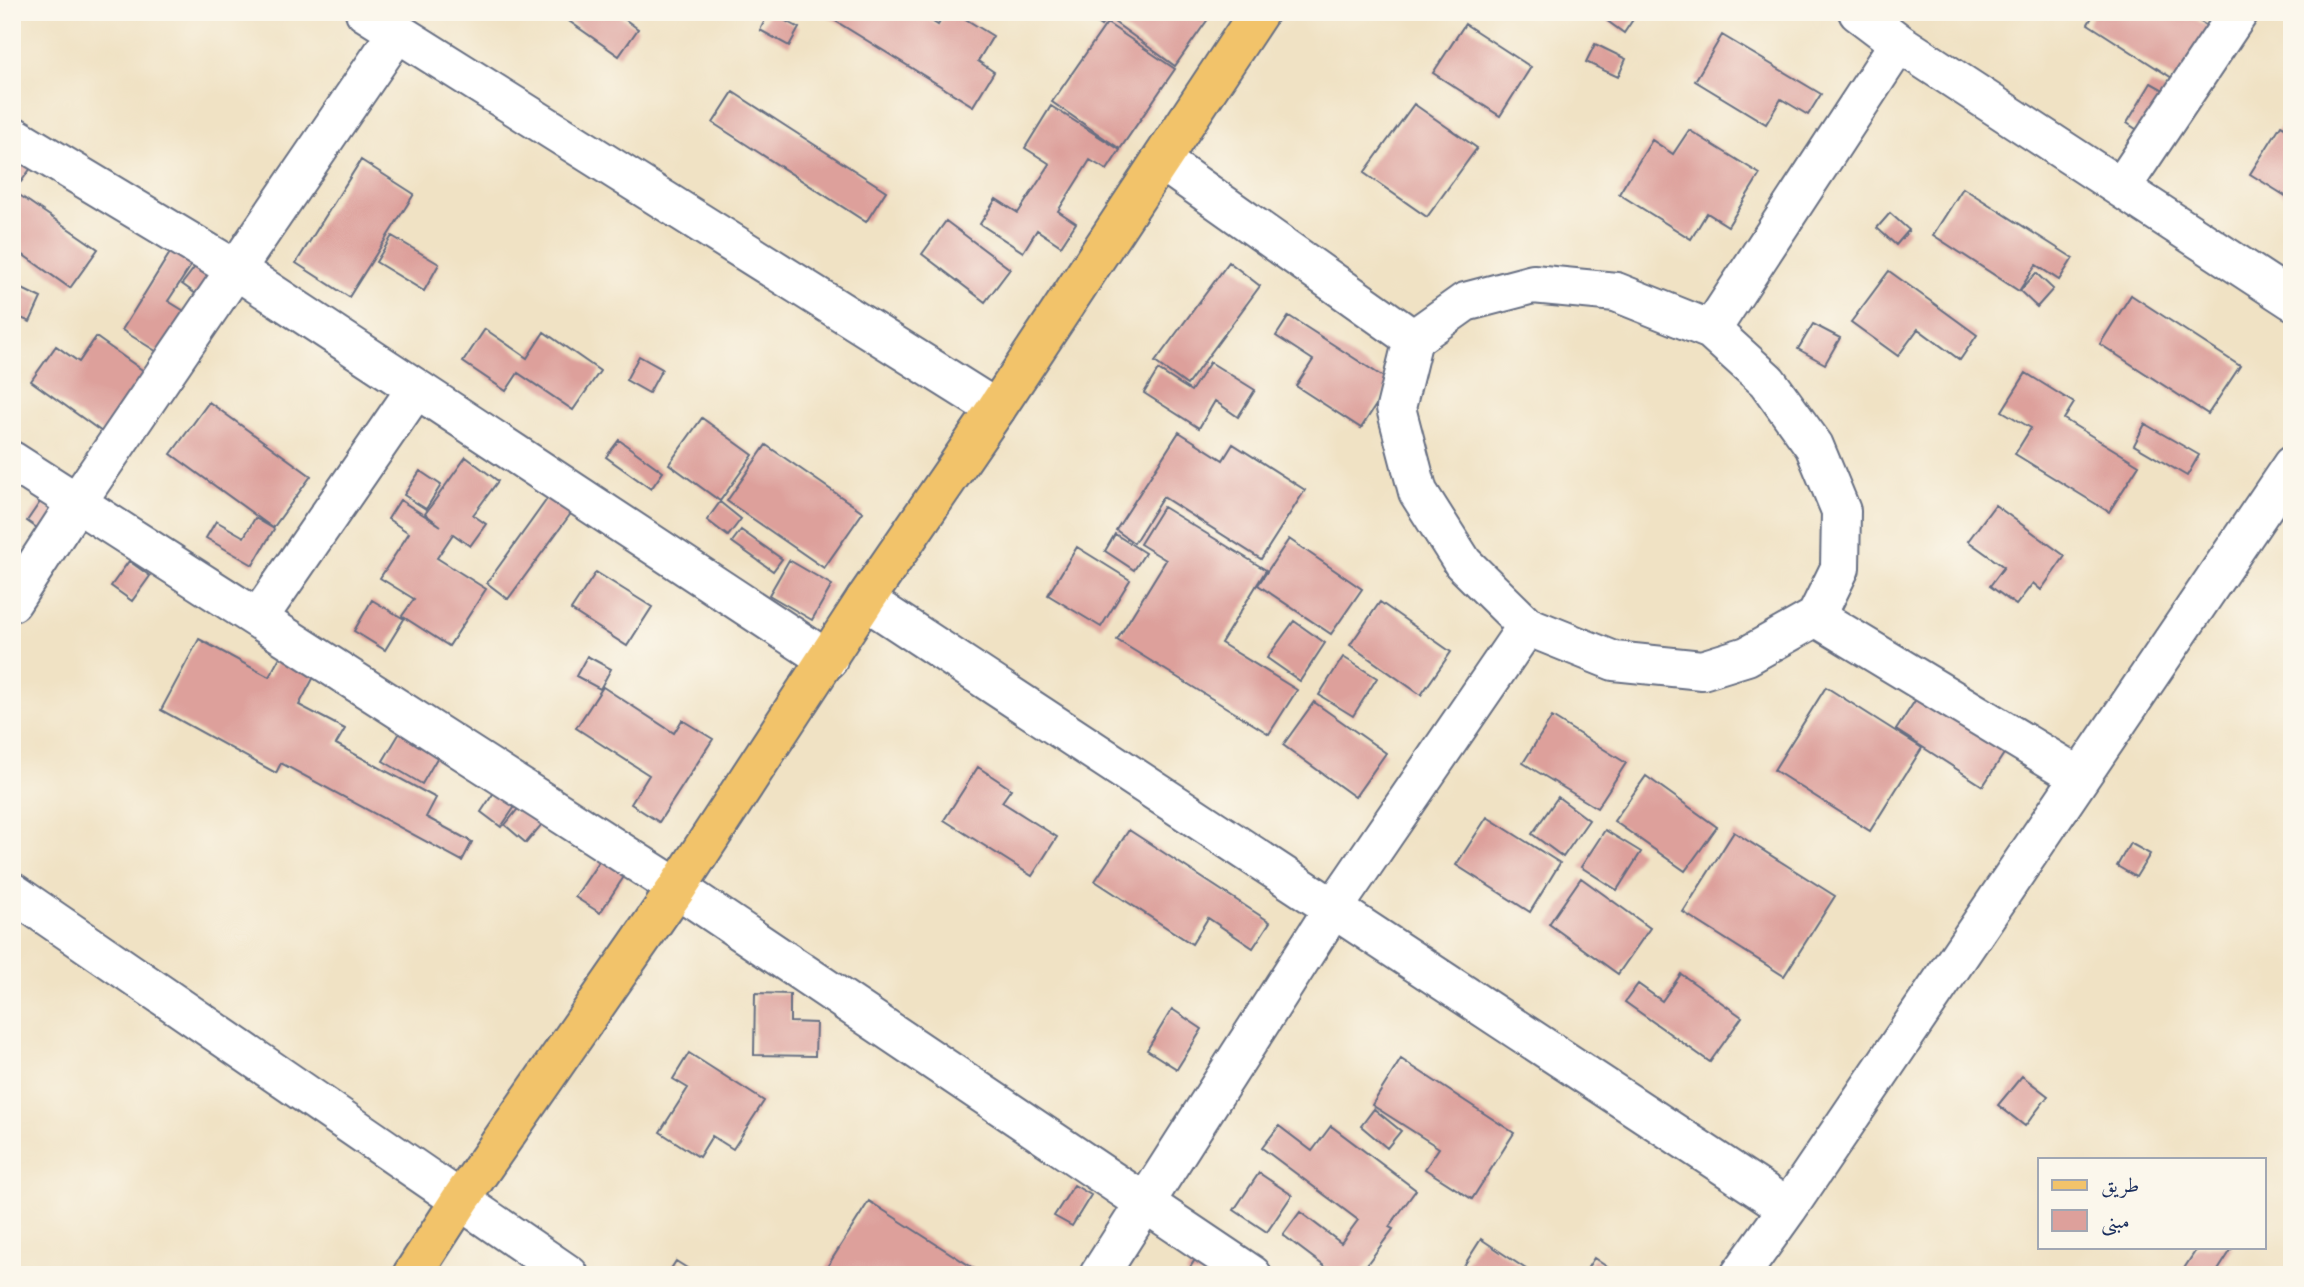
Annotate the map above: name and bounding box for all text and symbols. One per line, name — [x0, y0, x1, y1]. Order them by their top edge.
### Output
legend — [2038, 1158, 2266, 1248]
text: طريق — [2101, 1172, 2139, 1198]
text: مبنى — [2101, 1208, 2130, 1236]

